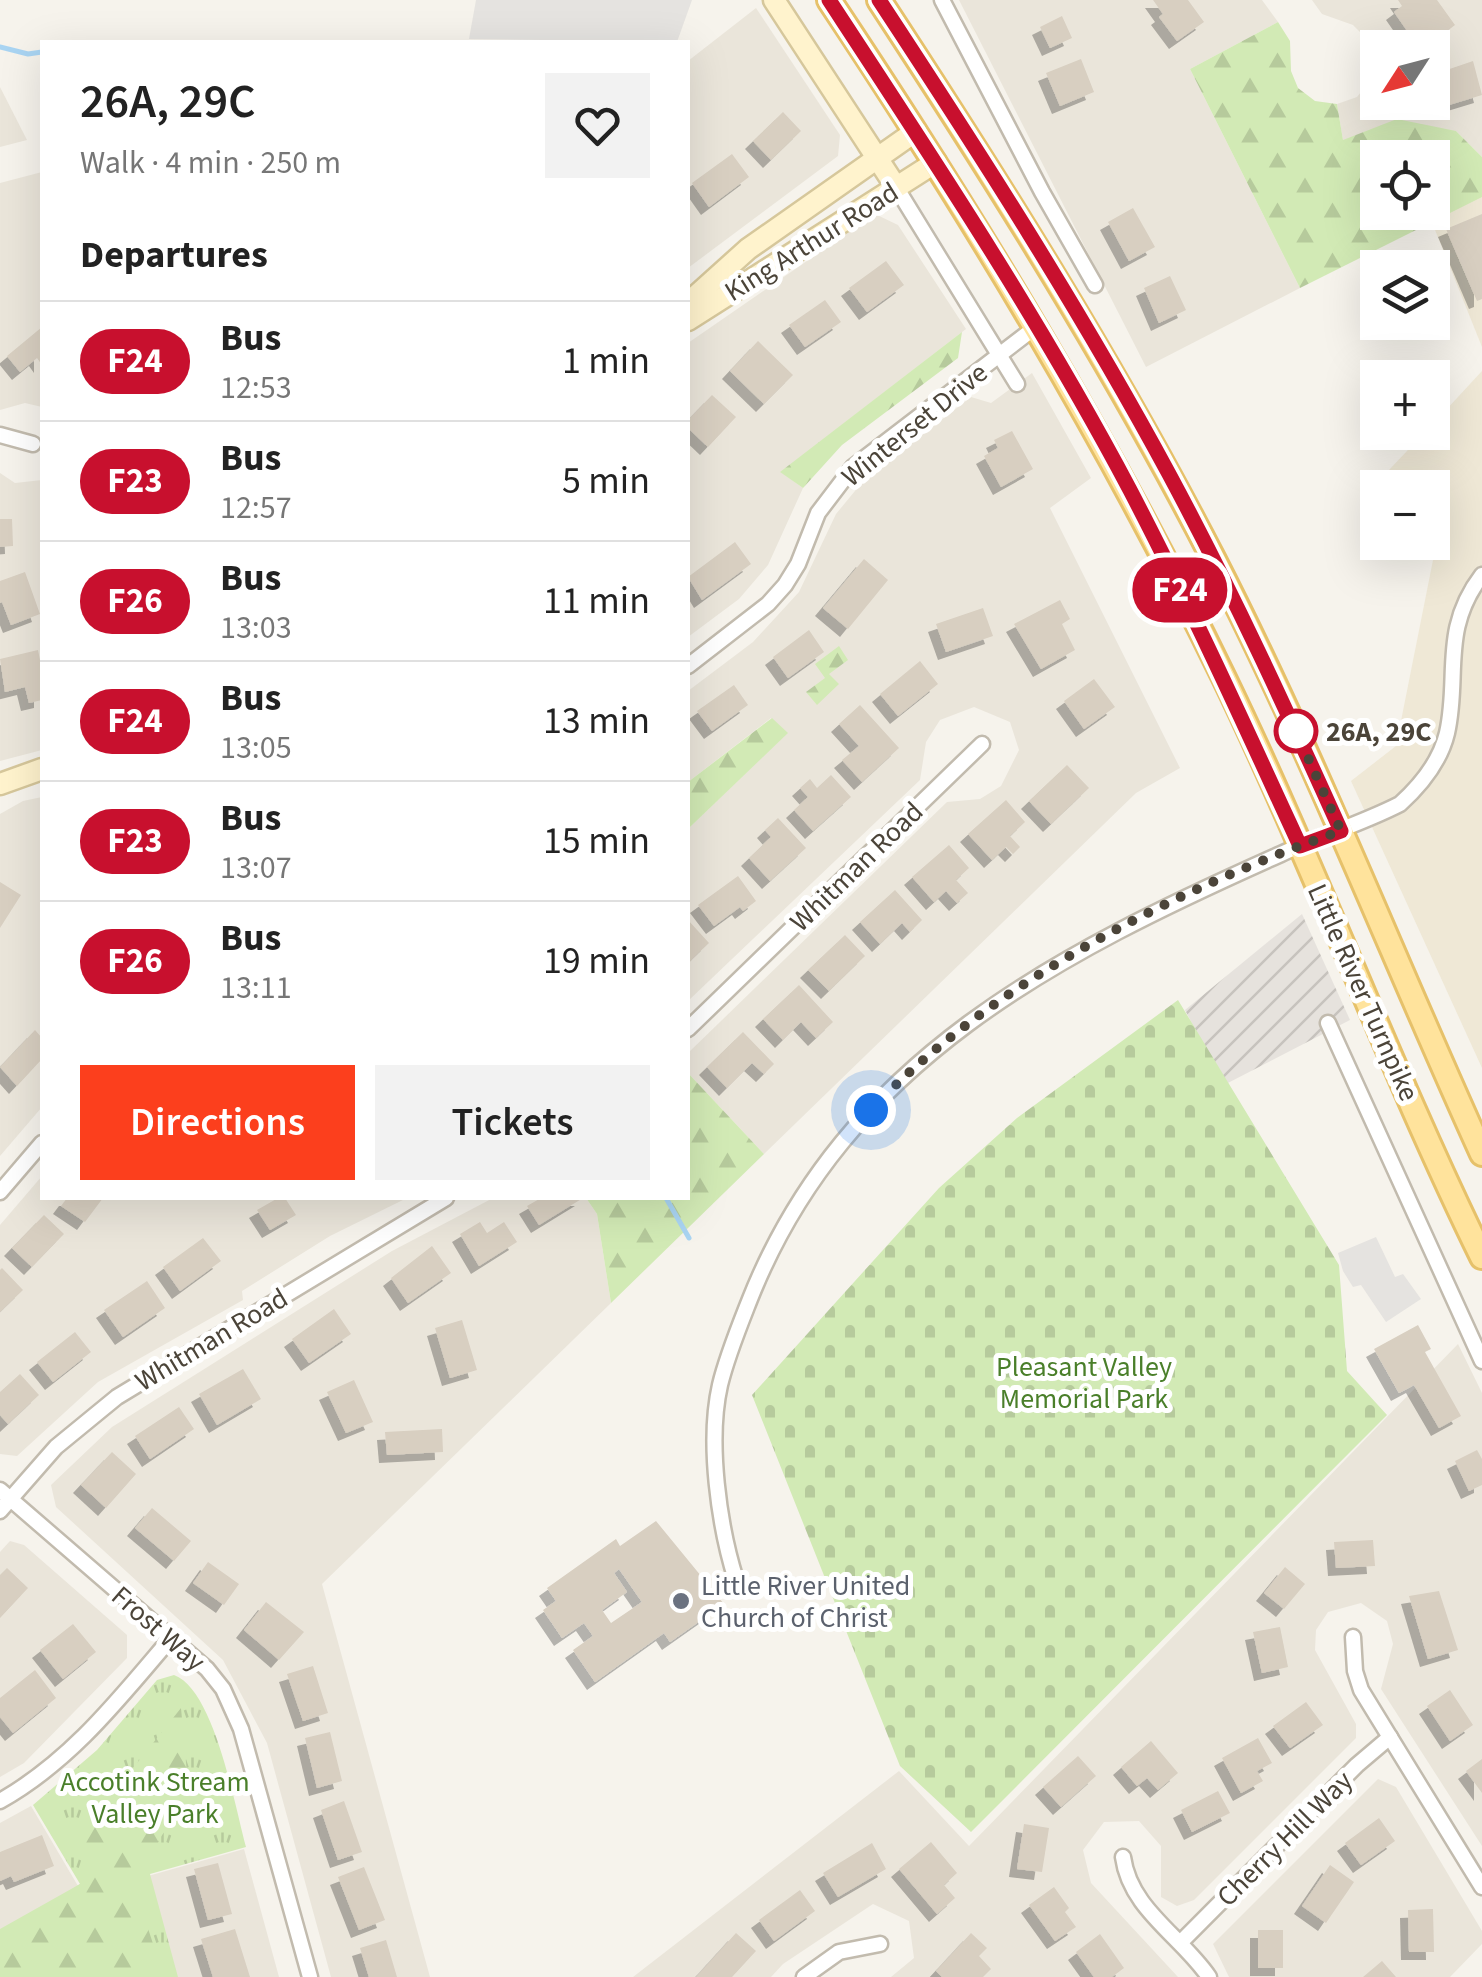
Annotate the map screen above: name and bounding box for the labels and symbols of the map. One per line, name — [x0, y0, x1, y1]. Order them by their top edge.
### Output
north arrow — [1360, 30, 1450, 120]
street label: King Arthur Road — [717, 172, 906, 311]
street label: Winterset Drive — [833, 353, 996, 496]
line badge: F24 — [1122, 558, 1238, 622]
marker: 26A, 29C — [1275, 710, 1317, 752]
place label: 26A, 29C — [1326, 712, 1431, 752]
street label: Whitman Road — [781, 793, 932, 941]
street label: Little River Turnpike — [1297, 877, 1429, 1107]
your location — [846, 1085, 896, 1135]
street label: Whitman Road — [128, 1278, 296, 1401]
park label: Pleasant Valley Memorial Park — [996, 1347, 1172, 1419]
place label: Little River United Church of Christ — [701, 1566, 910, 1638]
street label: Frost Way — [103, 1577, 214, 1681]
marker: Little River United Church of Christ — [670, 1590, 692, 1612]
park label: Accotink Stream Valley Park — [60, 1762, 250, 1834]
street label: Cherry Hill Way — [1208, 1762, 1362, 1916]

